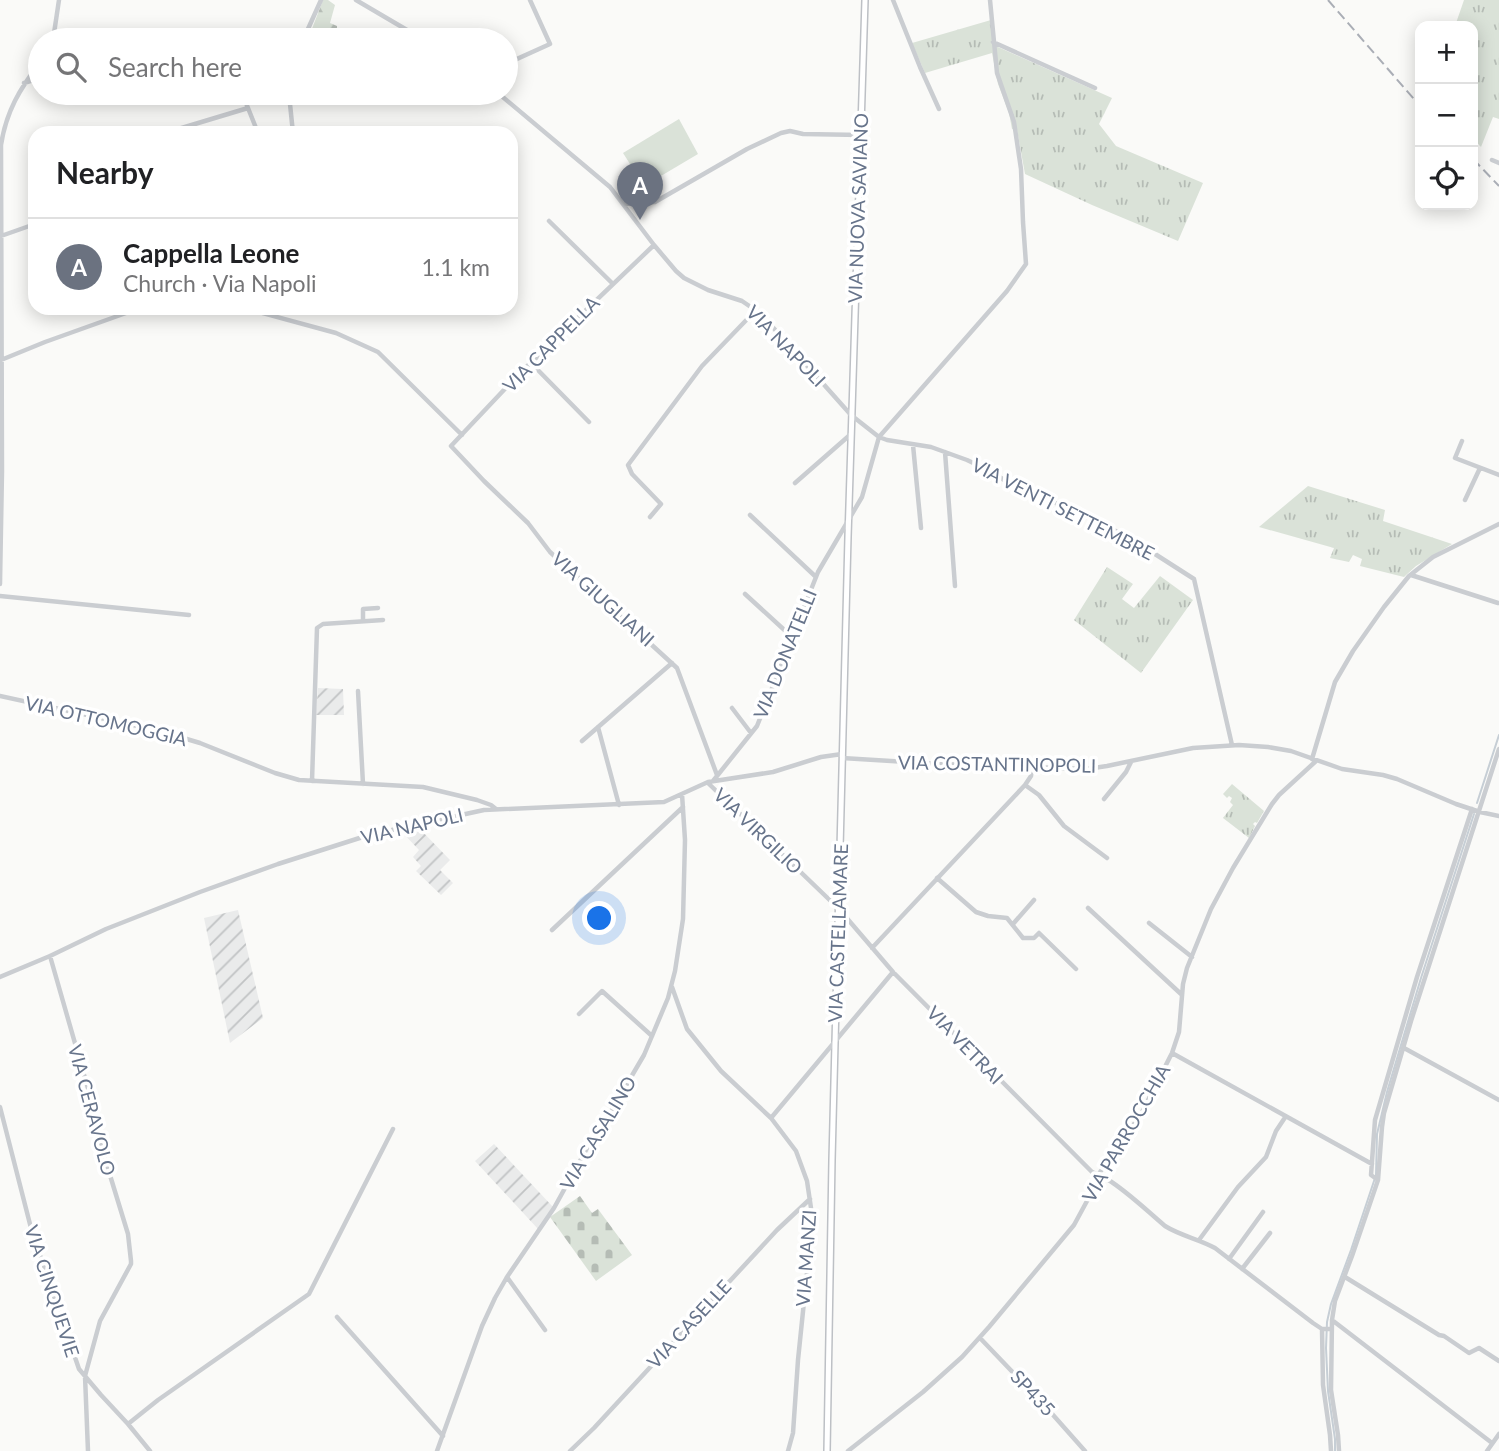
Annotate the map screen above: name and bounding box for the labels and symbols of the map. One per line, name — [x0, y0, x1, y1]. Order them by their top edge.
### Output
street label: VIA NUOVA SAVIANO — [843, 113, 872, 303]
pin: A — [617, 162, 663, 220]
street label: VIA CAPPELLA — [498, 291, 604, 397]
street label: VIA NAPOLI — [742, 300, 831, 391]
street label: VIA VENTI SETTEMBRE — [968, 452, 1158, 565]
street label: VIA GIUGLIANI — [547, 547, 659, 651]
street label: VIA DONATELLI — [748, 586, 821, 722]
street label: VIA OTTOMOGGIA — [23, 691, 190, 750]
street label: VIA COSTANTINOPOLI — [898, 750, 1096, 777]
street label: VIA VIRGILIO — [709, 783, 807, 879]
street label: VIA NAPOLI — [358, 803, 465, 848]
street label: VIA CASTELLAMARE — [823, 843, 852, 1023]
your location — [582, 901, 616, 935]
street label: VIA VETRAI — [922, 1001, 1008, 1089]
street label: VIA CERAVOLO — [64, 1042, 121, 1178]
street label: VIA PARROCCHIA — [1077, 1060, 1174, 1206]
street label: VIA CASALINO — [555, 1072, 641, 1194]
street label: VIA MANZI — [791, 1209, 820, 1307]
street label: VIA CINQUEVIE — [20, 1222, 85, 1360]
street label: VIA CASELLE — [642, 1275, 735, 1373]
street label: SP435 — [1006, 1365, 1060, 1421]

